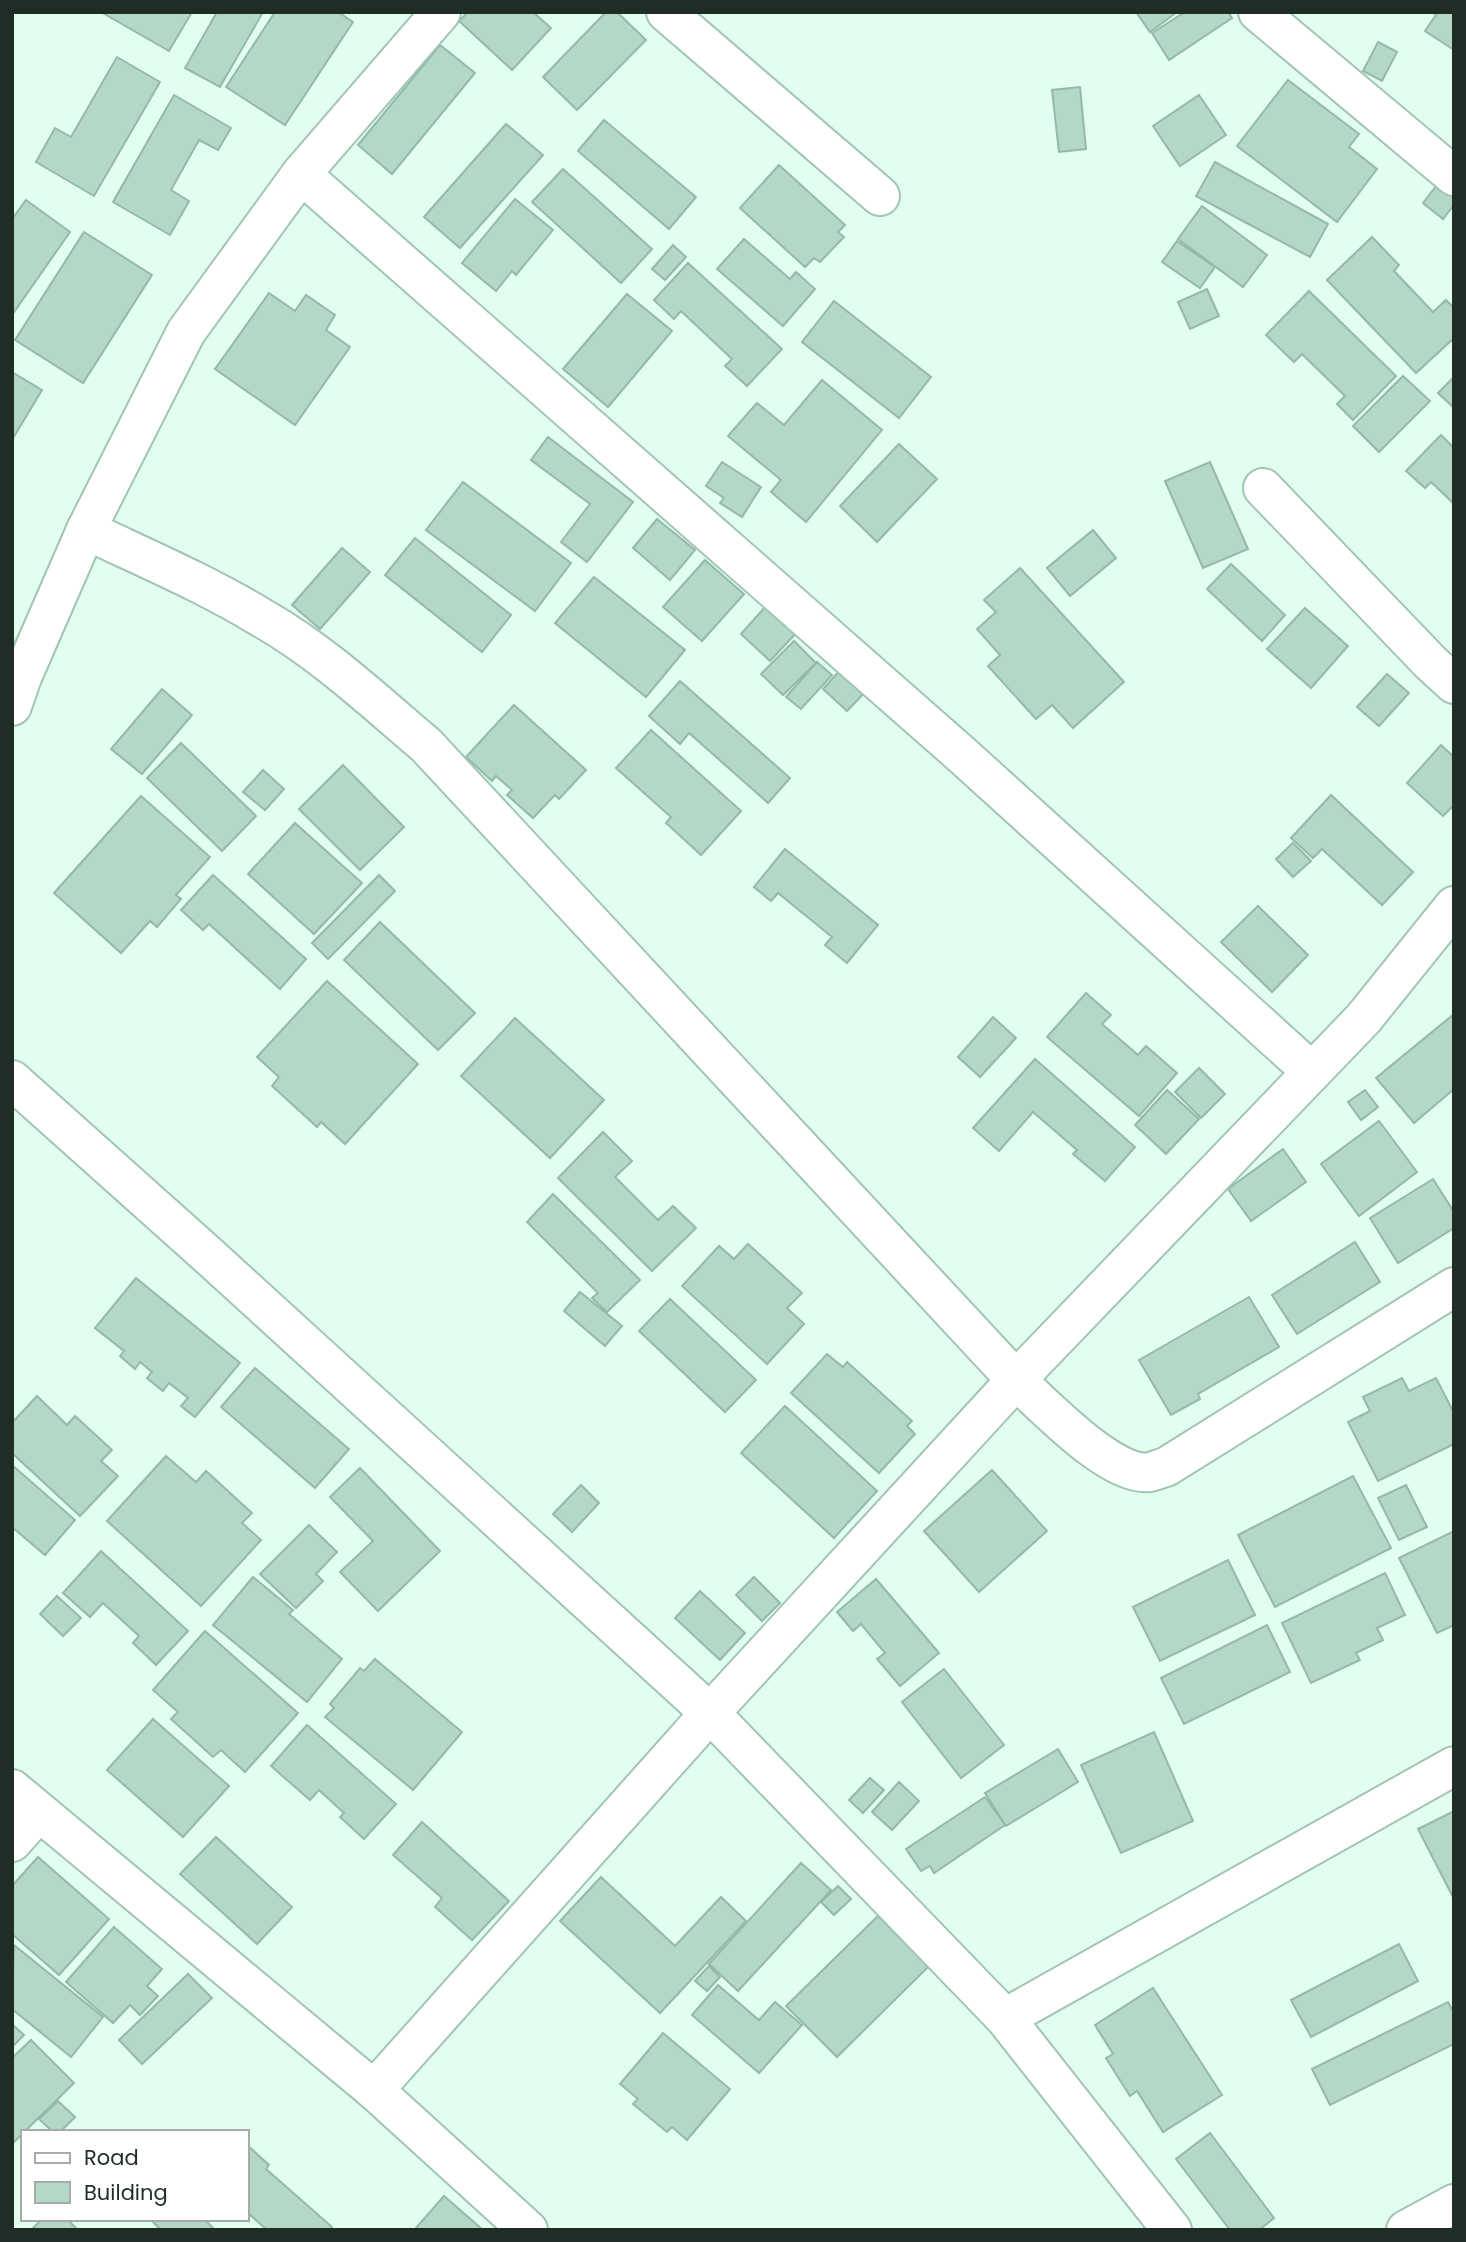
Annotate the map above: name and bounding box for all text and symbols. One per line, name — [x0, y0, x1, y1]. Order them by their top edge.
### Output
legend — [21, 2130, 248, 2221]
text: Road — [84, 2143, 139, 2172]
text: Building — [84, 2178, 168, 2207]

